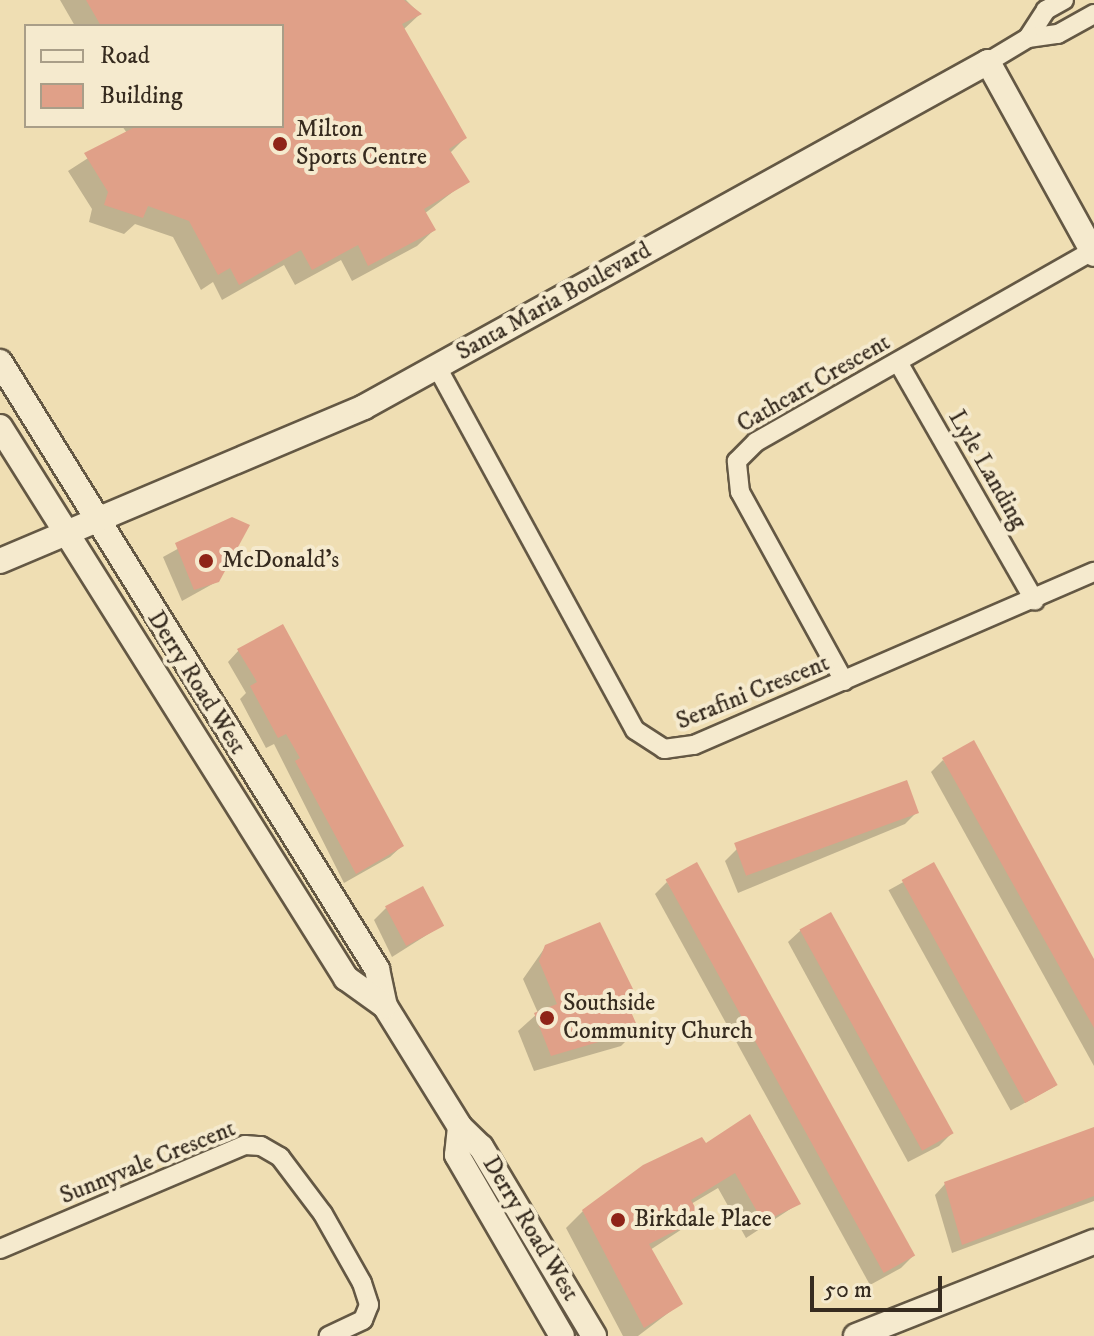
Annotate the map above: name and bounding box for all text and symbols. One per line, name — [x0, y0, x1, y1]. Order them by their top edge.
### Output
legend — [24, 24, 284, 128]
text: Road — [100, 41, 150, 71]
text: Building — [100, 81, 183, 111]
place label: Milton Sports Centre — [296, 116, 427, 172]
marker: Milton Sports Centre — [271, 135, 289, 153]
street label: Santa Maria Boulevard — [452, 237, 656, 367]
street label: Cathcart Crescent — [732, 329, 896, 439]
street label: Lyle Landing — [941, 405, 1033, 535]
place label: McDonald's — [222, 547, 339, 575]
marker: McDonald's — [197, 552, 215, 570]
street label: Derry Road West — [140, 606, 252, 760]
street label: Serafini Crescent — [672, 649, 834, 737]
place label: Southside Community Church — [563, 990, 753, 1046]
marker: Southside Community Church — [538, 1009, 556, 1027]
street label: Sunnyvale Crescent — [56, 1115, 240, 1211]
street label: Derry Road West — [476, 1151, 584, 1307]
place label: Birkdale Place — [634, 1206, 772, 1234]
marker: Birkdale Place — [609, 1211, 627, 1229]
scale bar — [814, 1260, 946, 1310]
text: 50 m — [824, 1275, 872, 1305]

